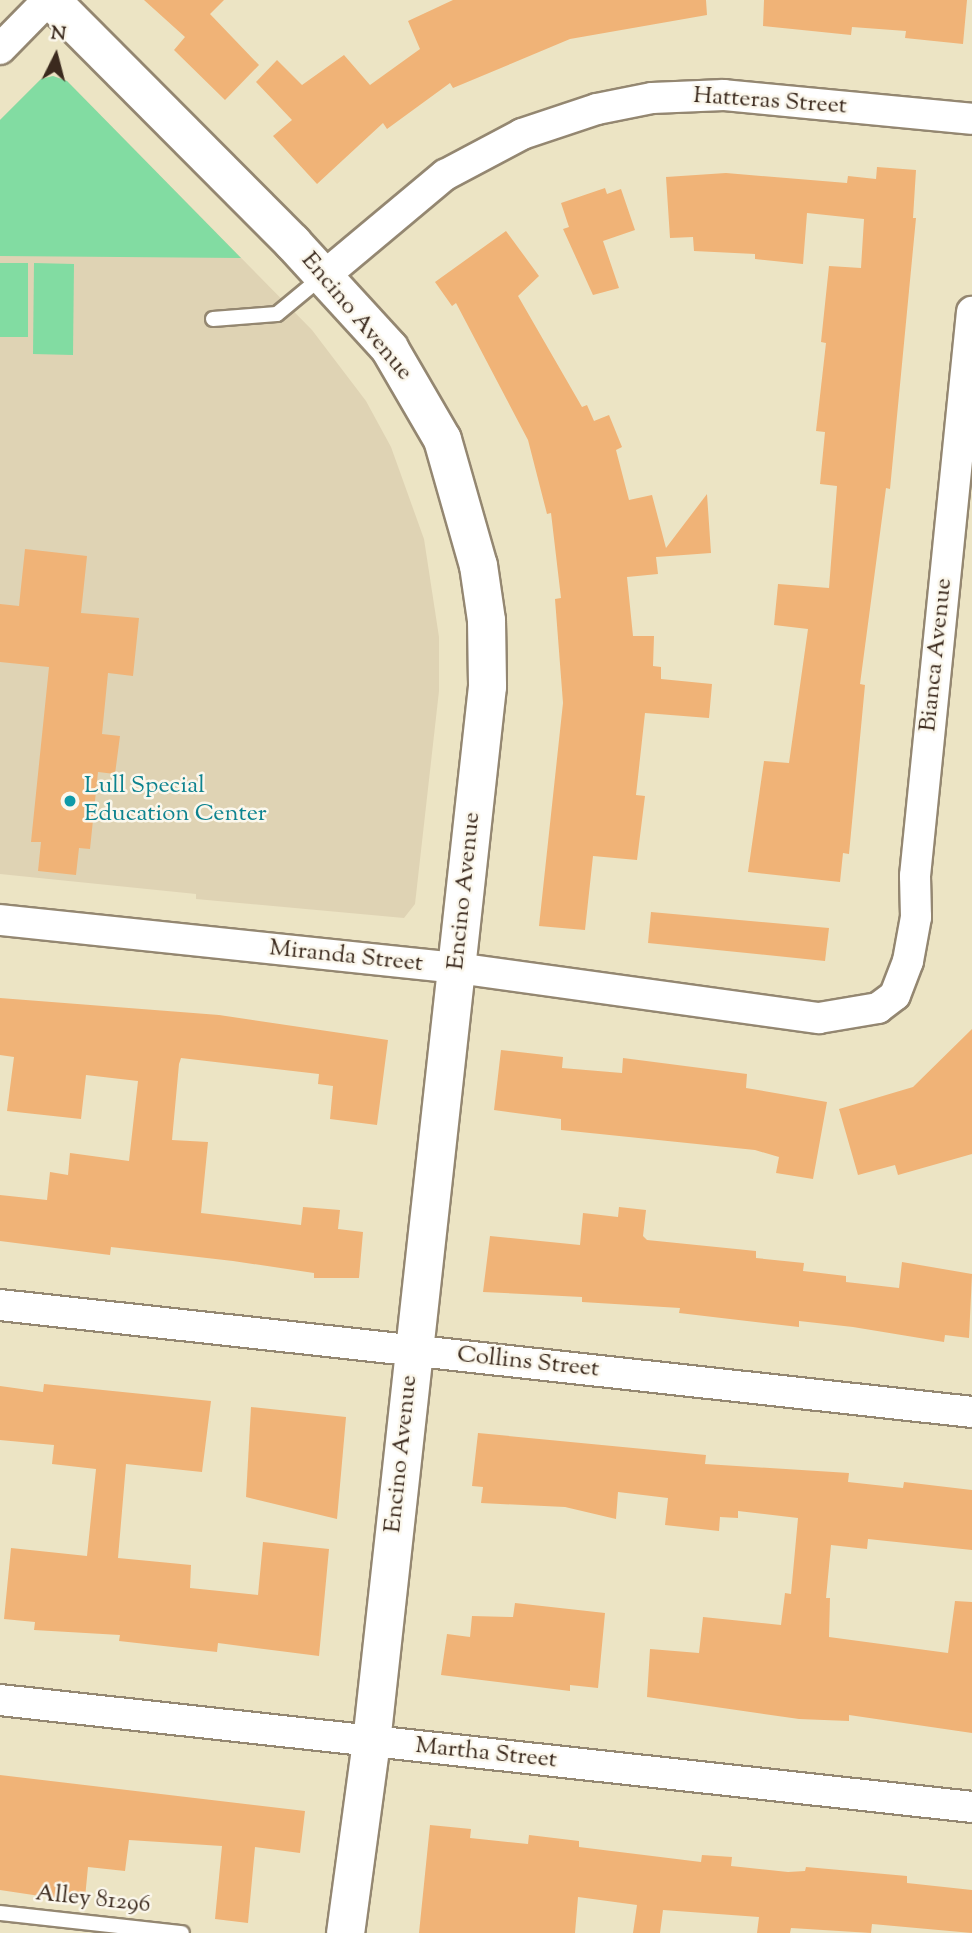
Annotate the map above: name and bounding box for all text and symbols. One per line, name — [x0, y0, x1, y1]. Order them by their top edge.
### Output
text: N — [49, 20, 67, 49]
north arrow — [21, 21, 91, 91]
street label: Hatteras Street — [692, 82, 848, 122]
street label: Encino Avenue — [294, 247, 418, 387]
street label: Bianca Avenue — [915, 577, 959, 733]
place label: Lull Special Education Center — [84, 773, 267, 829]
marker: Lull Special Education Center — [62, 793, 78, 809]
street label: Encino Avenue — [442, 811, 488, 971]
street label: Miranda Street — [268, 935, 424, 979]
street label: Collins Street — [456, 1341, 600, 1385]
street label: Encino Avenue — [379, 1374, 425, 1534]
street label: Martha Street — [414, 1732, 558, 1776]
street label: Alley 81296 — [34, 1880, 152, 1920]

